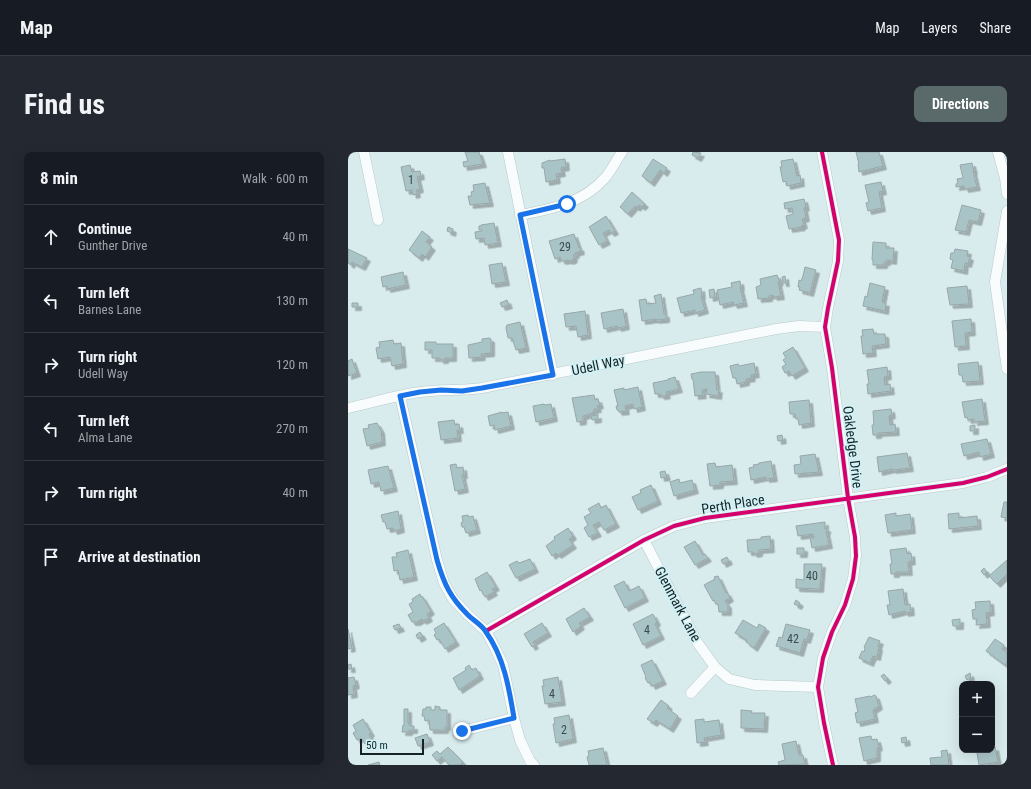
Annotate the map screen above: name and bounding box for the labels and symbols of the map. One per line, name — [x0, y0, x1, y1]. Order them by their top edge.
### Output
house number: 1 — [408, 173, 414, 187]
route start — [558, 195, 576, 213]
house number: 29 — [559, 240, 571, 254]
street label: Udell Way — [570, 352, 626, 378]
street label: Oakledge Drive — [840, 405, 866, 489]
street label: Perth Place — [700, 491, 766, 517]
street label: Glenmark Lane — [652, 564, 705, 645]
house number: 40 — [806, 569, 818, 583]
house number: 4 — [644, 623, 650, 637]
house number: 42 — [787, 632, 799, 646]
house number: 4 — [549, 687, 555, 701]
route end — [453, 722, 471, 740]
house number: 2 — [561, 723, 567, 737]
scale bar — [360, 737, 424, 756]

